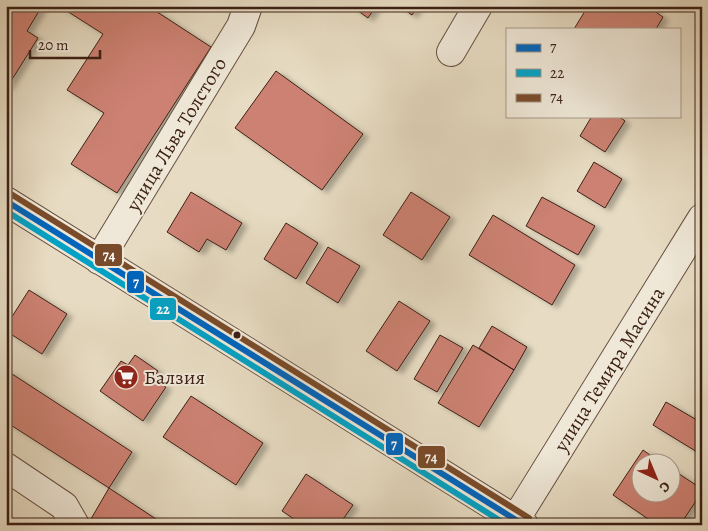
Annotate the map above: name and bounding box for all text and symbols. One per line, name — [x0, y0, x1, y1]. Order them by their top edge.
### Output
scale bar — [30, 28, 100, 60]
legend — [506, 28, 680, 118]
text: 20 m — [38, 35, 69, 55]
text: 7 — [550, 37, 557, 57]
street label: улица Льва Толстого — [119, 52, 233, 217]
text: 22 — [550, 63, 564, 83]
text: 74 — [550, 87, 563, 107]
line badge: 74 — [94, 243, 123, 267]
text: 74 — [103, 246, 116, 265]
line badge: 7 — [126, 270, 145, 294]
text: 7 — [133, 273, 139, 292]
street label: улица Темира Масина — [547, 281, 672, 458]
line badge: 22 — [149, 297, 177, 321]
text: 22 — [156, 300, 170, 319]
unlabelled marker — [232, 330, 242, 340]
supermarket icon: Балзия — [113, 364, 139, 390]
place label: Балзия — [144, 364, 205, 391]
line badge: 7 — [385, 432, 404, 456]
text: 7 — [391, 435, 397, 454]
line badge: 74 — [417, 445, 446, 469]
text: 74 — [425, 448, 438, 467]
north arrow — [630, 454, 680, 504]
text: С — [655, 477, 674, 497]

